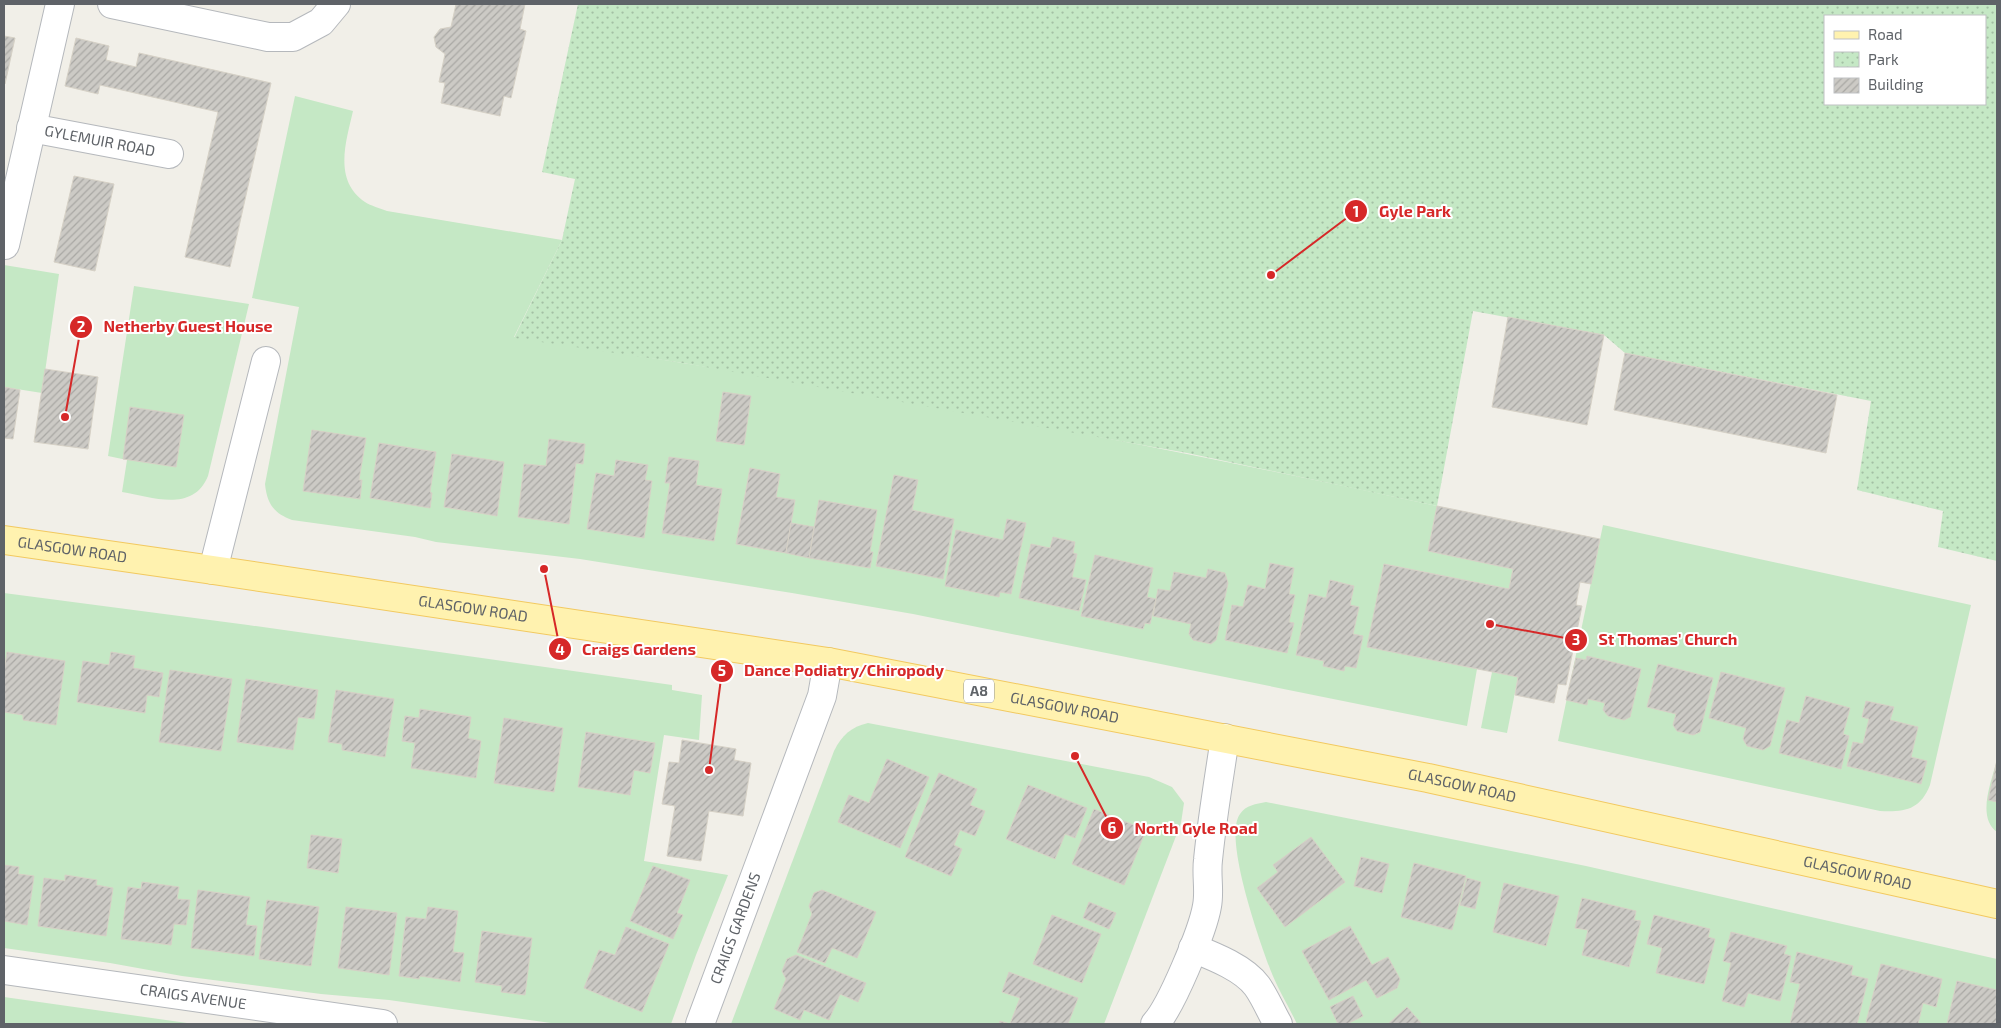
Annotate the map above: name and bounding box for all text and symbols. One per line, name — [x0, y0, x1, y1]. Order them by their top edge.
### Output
legend — [1824, 15, 1986, 105]
text: Road — [1868, 25, 1903, 43]
text: Park — [1868, 50, 1899, 68]
text: Building — [1868, 75, 1924, 93]
street label: GYLEMUIR ROAD — [43, 121, 157, 159]
callout: Gyle Park — [1344, 196, 1461, 227]
text: Gyle Park — [1379, 201, 1451, 221]
text: 1 — [1353, 202, 1359, 220]
callout: Netherby Guest House — [68, 311, 283, 342]
text: Netherby Guest House — [103, 316, 273, 336]
text: 2 — [77, 317, 86, 335]
street label: GLASGOW ROAD — [17, 532, 128, 566]
street label: GLASGOW ROAD — [417, 591, 529, 625]
callout: St Thomas' Church — [1563, 624, 1748, 655]
text: St Thomas' Church — [1598, 629, 1738, 648]
text: 3 — [1572, 630, 1580, 648]
callout: Craigs Gardens — [548, 634, 706, 665]
text: Craigs Gardens — [582, 639, 696, 658]
text: 4 — [555, 640, 565, 658]
callout: Dance Podiatry/Chiropody — [709, 655, 954, 686]
text: Dance Podiatry/Chiropody — [744, 660, 944, 680]
text: 5 — [718, 661, 726, 679]
road number: A8 — [964, 679, 994, 702]
street label: GLASGOW ROAD — [1009, 687, 1121, 726]
street label: GLASGOW ROAD — [1407, 764, 1518, 805]
callout: North Gyle Road — [1099, 813, 1267, 844]
text: 6 — [1108, 818, 1117, 836]
text: North Gyle Road — [1135, 818, 1257, 838]
street label: GLASGOW ROAD — [1802, 851, 1914, 893]
street label: CRAIGS GARDENS — [706, 870, 764, 986]
street label: CRAIGS AVENUE — [139, 979, 248, 1012]

